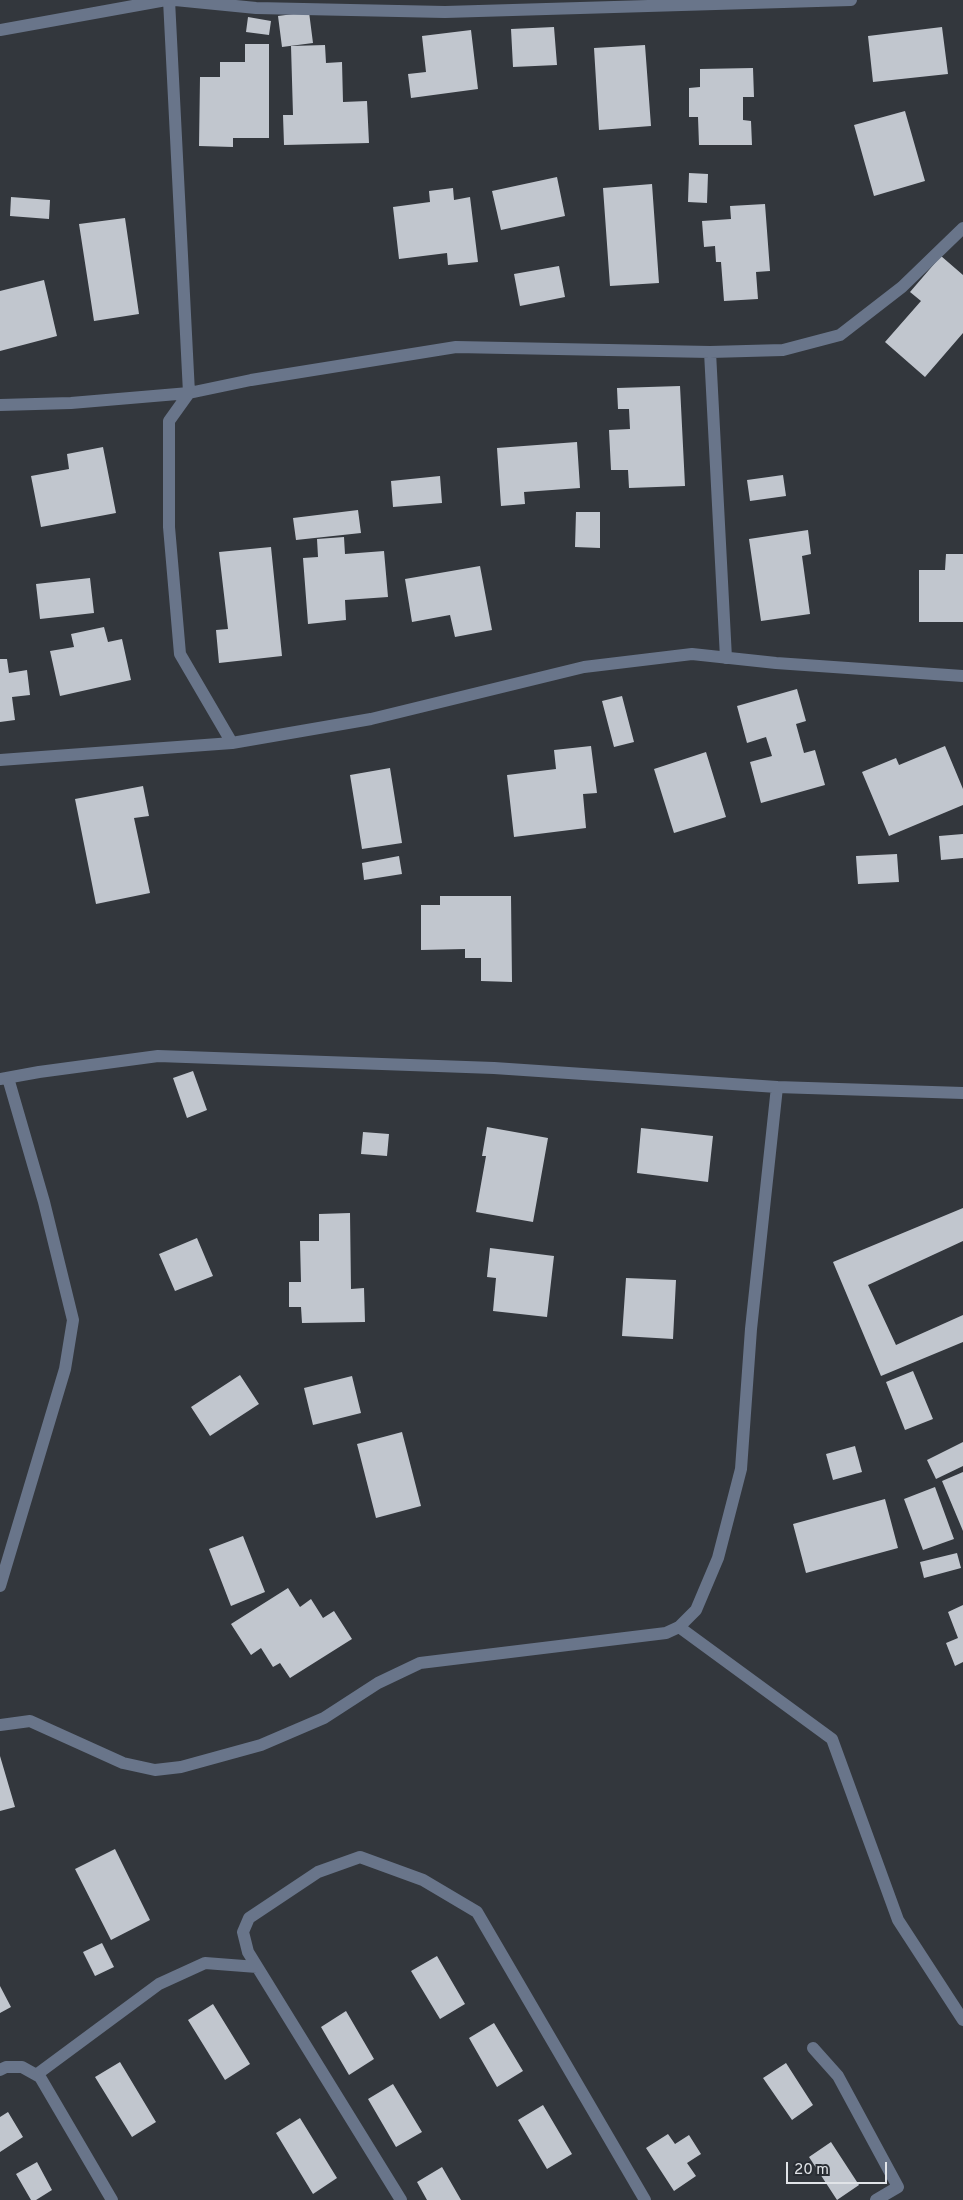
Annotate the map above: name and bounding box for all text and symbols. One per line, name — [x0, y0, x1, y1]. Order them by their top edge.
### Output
scale bar — [788, 2152, 889, 2184]
text: 20 m — [794, 2161, 829, 2180]

